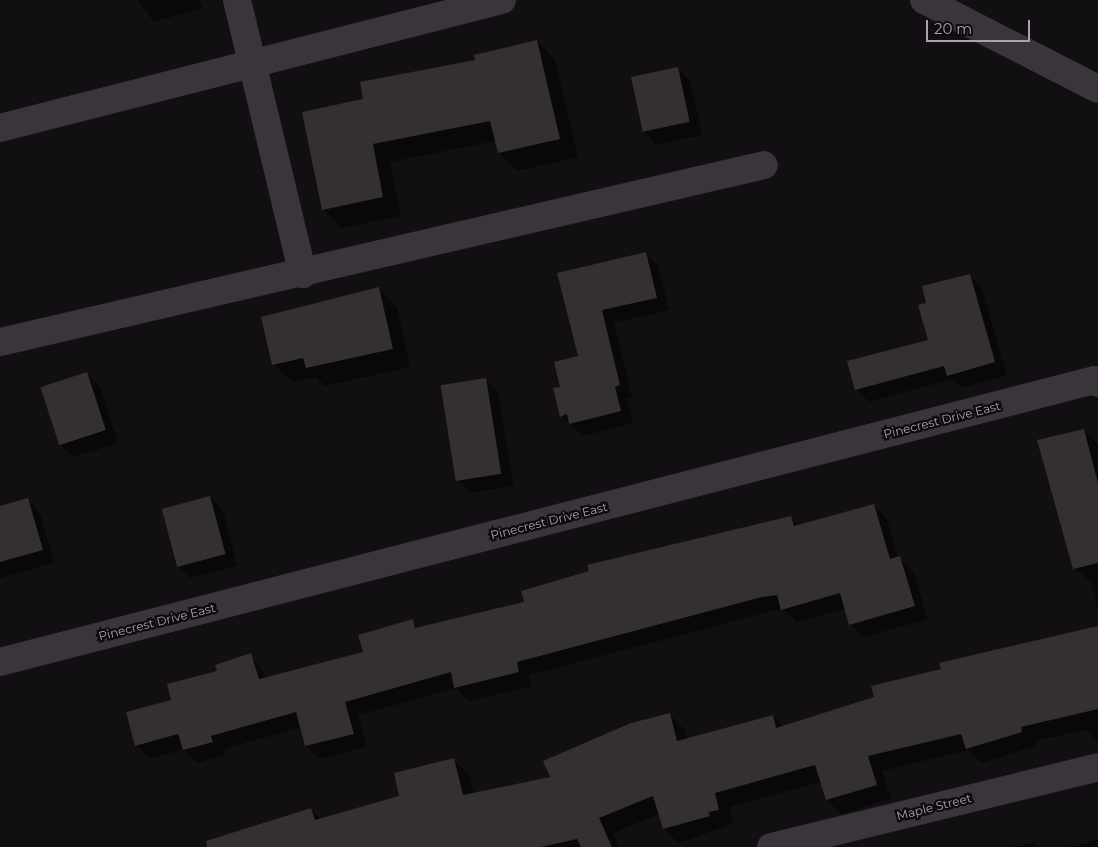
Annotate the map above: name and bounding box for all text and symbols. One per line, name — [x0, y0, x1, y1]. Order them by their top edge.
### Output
scale bar — [928, 10, 1032, 42]
text: 20 m — [934, 19, 972, 38]
street label: Pinecrest Drive East — [882, 398, 1002, 442]
street label: Pinecrest Drive East — [489, 499, 609, 543]
street label: Pinecrest Drive East — [97, 600, 217, 644]
street label: Maple Street — [895, 791, 973, 823]

